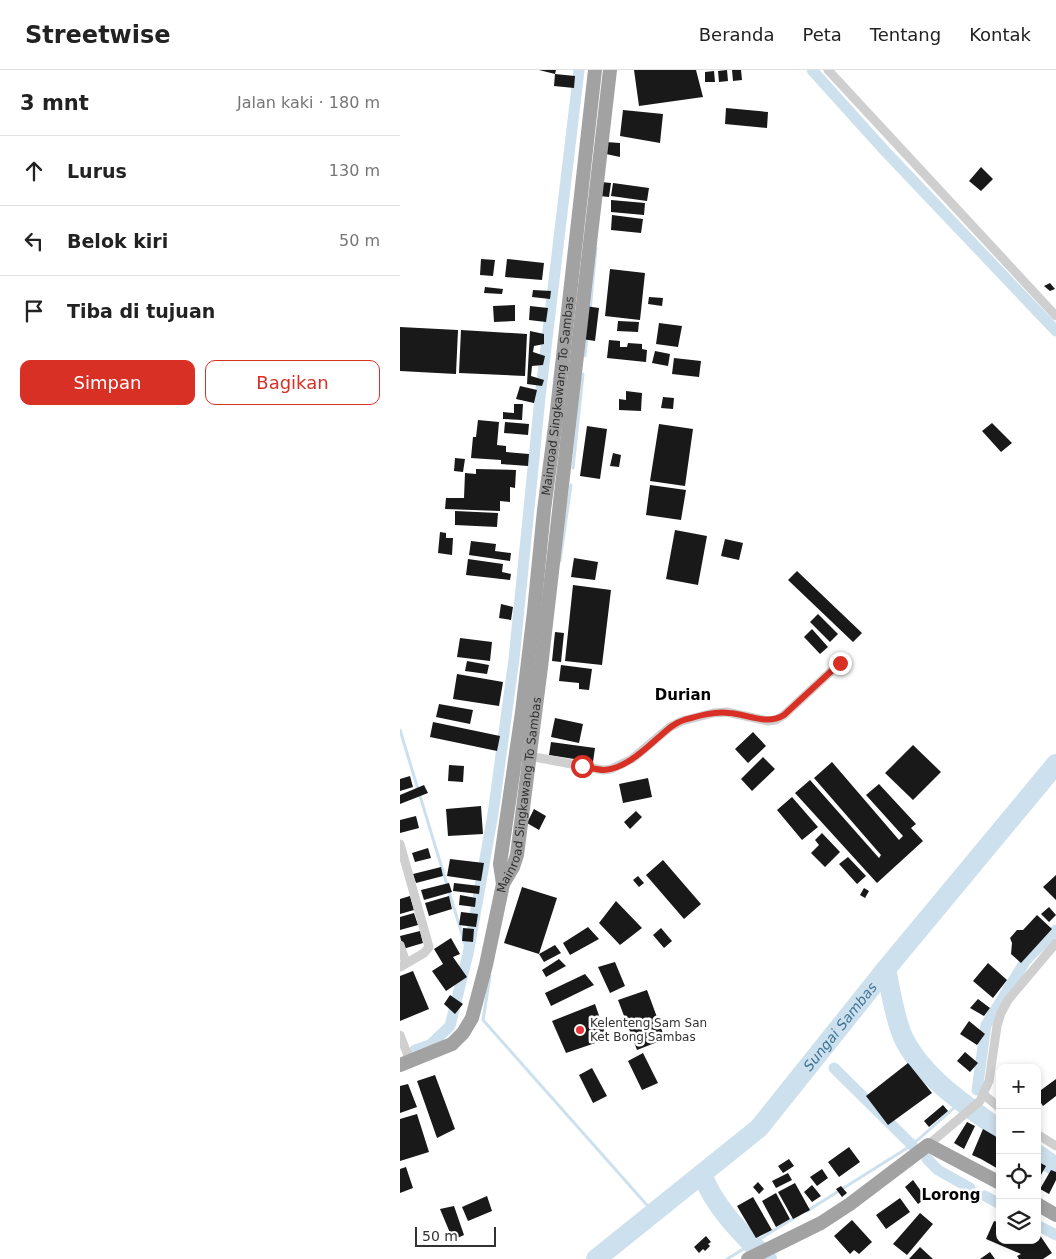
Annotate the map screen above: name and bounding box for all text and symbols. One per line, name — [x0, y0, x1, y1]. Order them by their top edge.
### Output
text: Streetwise — [25, 21, 171, 49]
text: Beranda — [699, 24, 774, 45]
text: Peta — [802, 24, 842, 45]
text: Tentang — [870, 24, 941, 45]
text: Kontak — [969, 24, 1031, 45]
text: 3 mnt — [20, 91, 89, 115]
text: Jalan kaki · 180 m — [237, 93, 380, 112]
icon: ahead — [20, 157, 48, 185]
text: Lurus — [67, 160, 127, 182]
text: 130 m — [329, 161, 380, 180]
icon: left — [20, 227, 48, 255]
text: Belok kiri — [67, 230, 168, 252]
text: 50 m — [339, 231, 380, 250]
street label: Mainroad Singkawang To Sambas — [539, 296, 577, 496]
icon: arrive — [20, 297, 48, 325]
text: Tiba di tujuan — [67, 300, 215, 322]
button: Simpan — [20, 360, 195, 405]
button: Bagikan — [205, 360, 380, 405]
route end — [829, 652, 852, 675]
district label: Durian — [655, 686, 711, 704]
street label: Mainroad Singkawang To Sambas — [494, 696, 544, 894]
route start — [571, 755, 594, 778]
water label: Sungai Sambas — [800, 979, 880, 1074]
place label: Kelenteng Sam San Ket Bong Sambas — [590, 1016, 707, 1044]
marker: Kelenteng Sam San Ket Bong Sambas — [574, 1024, 586, 1036]
map controls — [996, 1064, 1041, 1244]
button: + — [996, 1064, 1041, 1109]
button: − — [996, 1109, 1041, 1154]
button: locate — [996, 1154, 1041, 1199]
district label: Lorong — [922, 1186, 980, 1204]
button: layers — [996, 1199, 1041, 1244]
scale bar — [415, 1224, 496, 1247]
text: 50 m — [422, 1228, 458, 1244]

